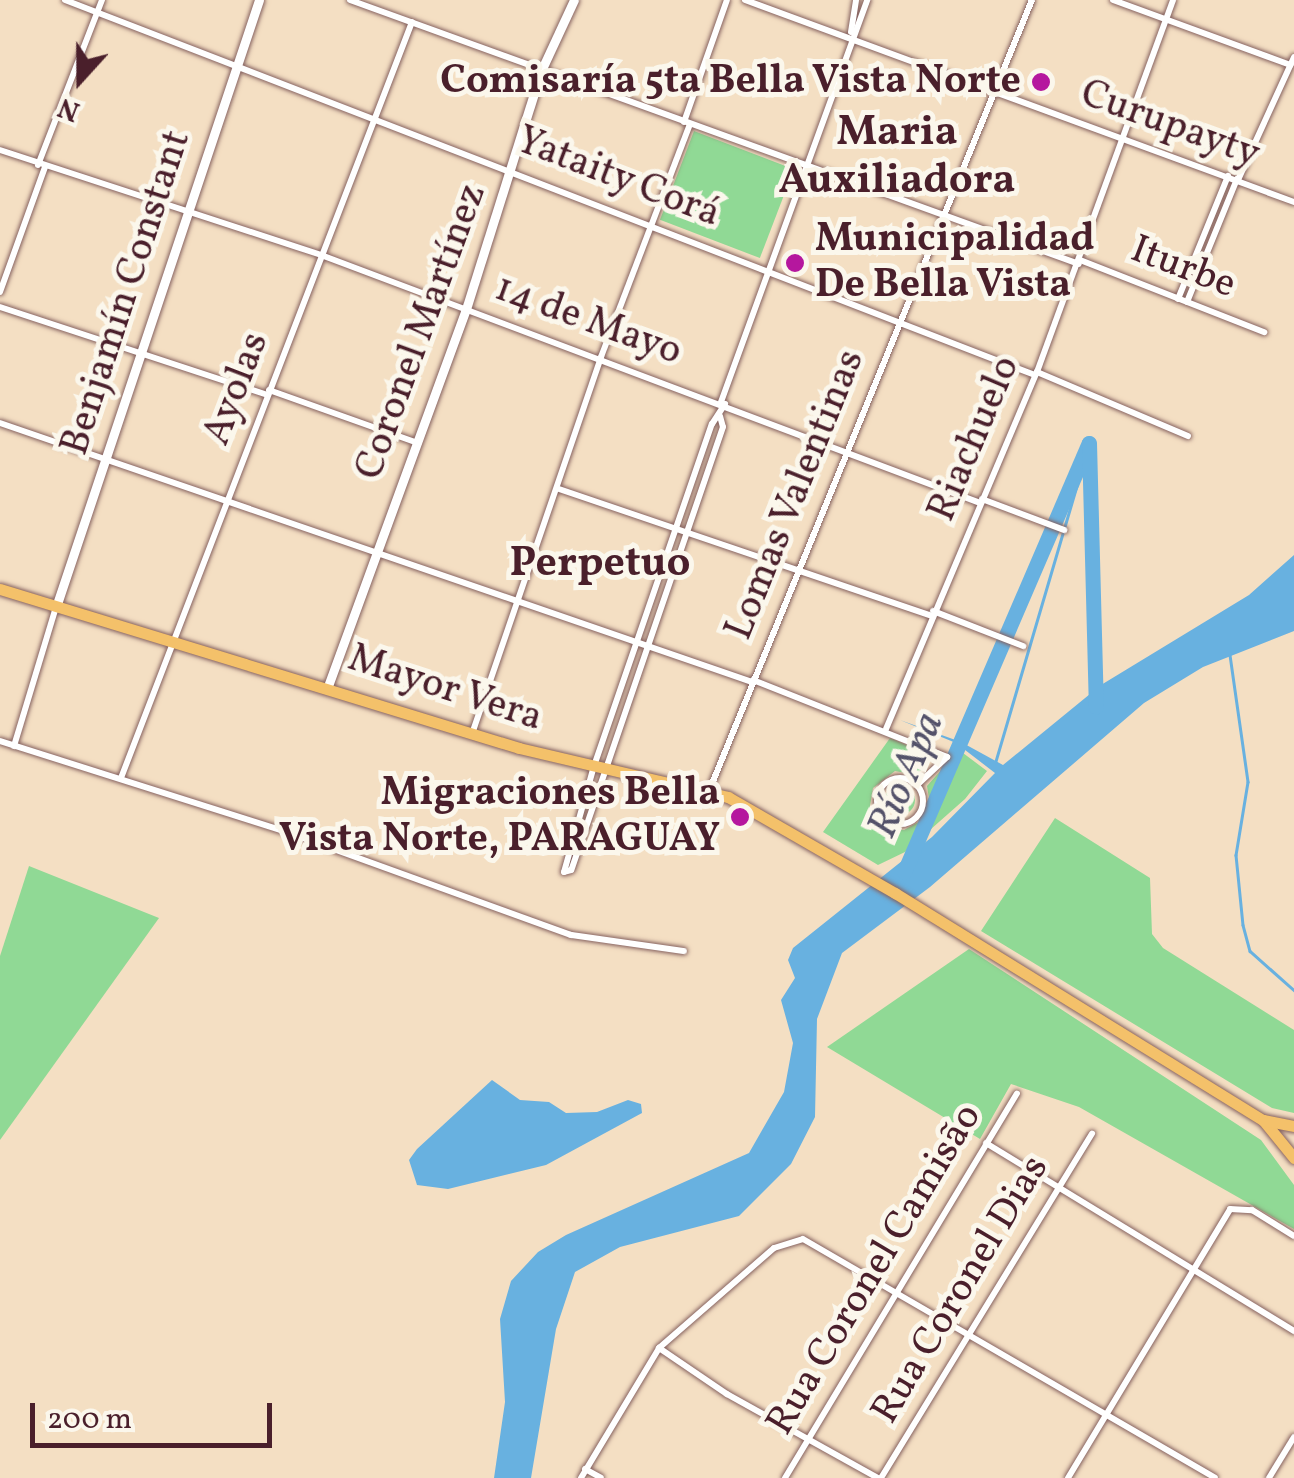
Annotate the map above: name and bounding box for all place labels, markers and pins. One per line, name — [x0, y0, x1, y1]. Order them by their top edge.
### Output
place label: Comisaría 5ta Bella Vista Norte — [439, 58, 1021, 106]
marker: Comisaría 5ta Bella Vista Norte — [1030, 71, 1052, 93]
place label: Municipalidad De Bella Vista — [815, 216, 1095, 310]
marker: Municipalidad De Bella Vista — [784, 252, 806, 274]
place label: Migraciones Bella Vista Norte, PARAGUAY — [279, 770, 720, 864]
marker: Migraciones Bella Vista Norte, PARAGUAY — [729, 806, 751, 828]

